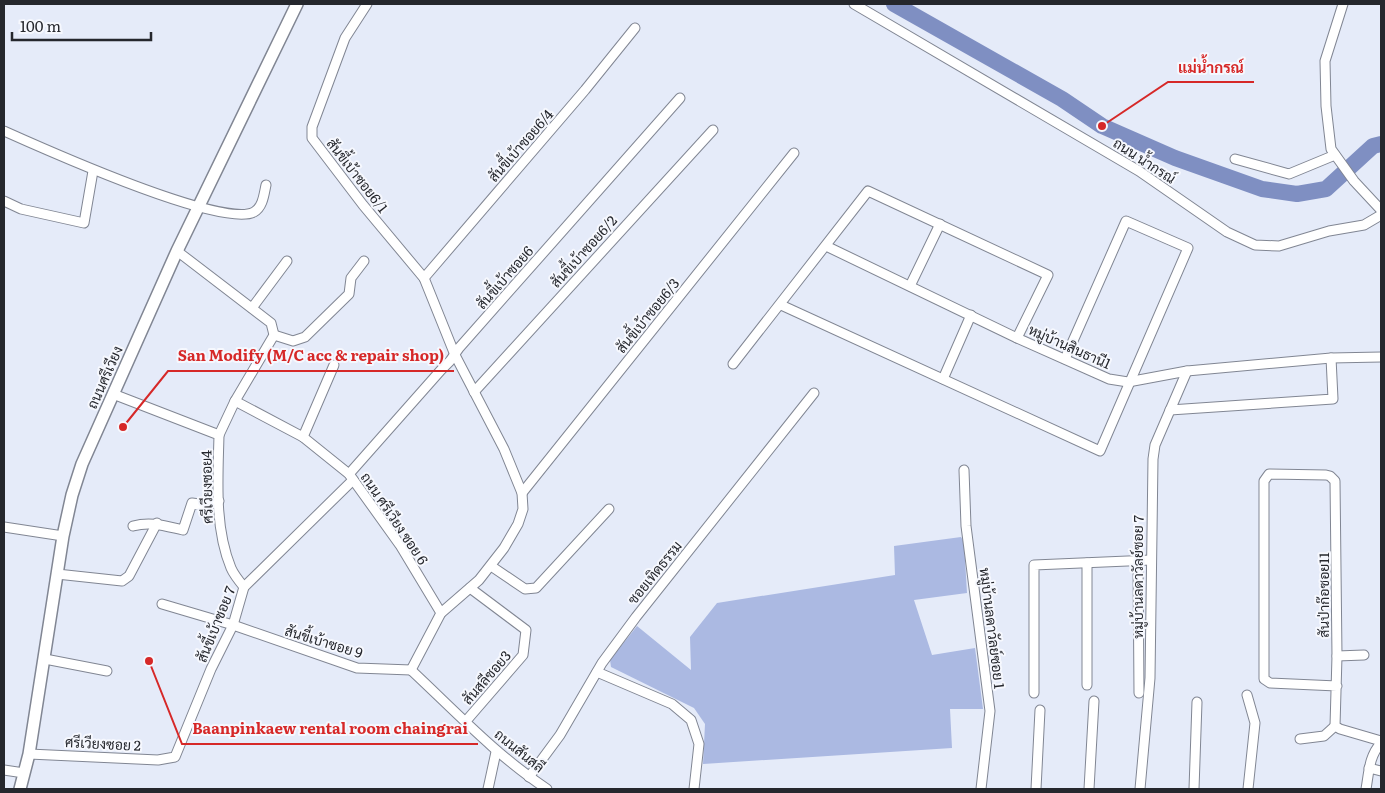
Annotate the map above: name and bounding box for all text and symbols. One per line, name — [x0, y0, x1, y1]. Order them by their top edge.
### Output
scale bar — [12, 10, 151, 42]
text: 100 m — [20, 14, 61, 37]
callout: แม่น้ำกรณ์ — [1168, 52, 1254, 82]
text: แม่น้ำกรณ์ — [1178, 54, 1245, 78]
street label: สันขี้เบ้าซอย6/4 — [482, 104, 557, 186]
street label: ถนน น้ำกรณ์ — [1110, 131, 1181, 188]
street label: สันขี้เบ้าซอย6/1 — [323, 133, 394, 217]
street label: สันขี้เบ้าซอย6/2 — [544, 210, 621, 291]
street label: สันขี้เบ้าซอย6 — [470, 240, 537, 313]
street label: สันขี้เบ้าซอย6/3 — [610, 273, 683, 357]
street label: หมู่บ้านสินธานี1 — [1025, 319, 1115, 374]
callout: San Modify (M/C acc & repair shop) — [168, 341, 454, 371]
street label: ถนนศรีเวียง — [81, 342, 127, 412]
text: San Modify (M/C acc & repair shop) — [178, 343, 444, 366]
street label: ศรีเวียงซอย4 — [195, 450, 217, 524]
street label: ถนน ศรีเวียง ซอย 6 — [357, 468, 434, 569]
street label: หมู่บ้านลดาวัลย์ซอย 7 — [1127, 515, 1148, 639]
street label: ซอยเทิดธรรม — [622, 536, 686, 608]
street label: สันป่าก๊อซอย11 — [1313, 552, 1333, 638]
street label: หมู่บ้านลดาวัลย์ซอย 1 — [975, 566, 1010, 690]
street label: สันขี้เบ้าซอย 7 — [190, 583, 239, 665]
street label: สันขี้เบ้าซอย 9 — [283, 619, 366, 662]
street label: สันสลีซอย3 — [457, 646, 515, 708]
callout: Baanpinkaew rental room chaingrai — [182, 714, 478, 744]
text: Baanpinkaew rental room chaingrai — [192, 716, 468, 739]
street label: ถนนสันสลี — [491, 724, 549, 776]
street label: ศรีเวียงซอย 2 — [65, 731, 141, 755]

